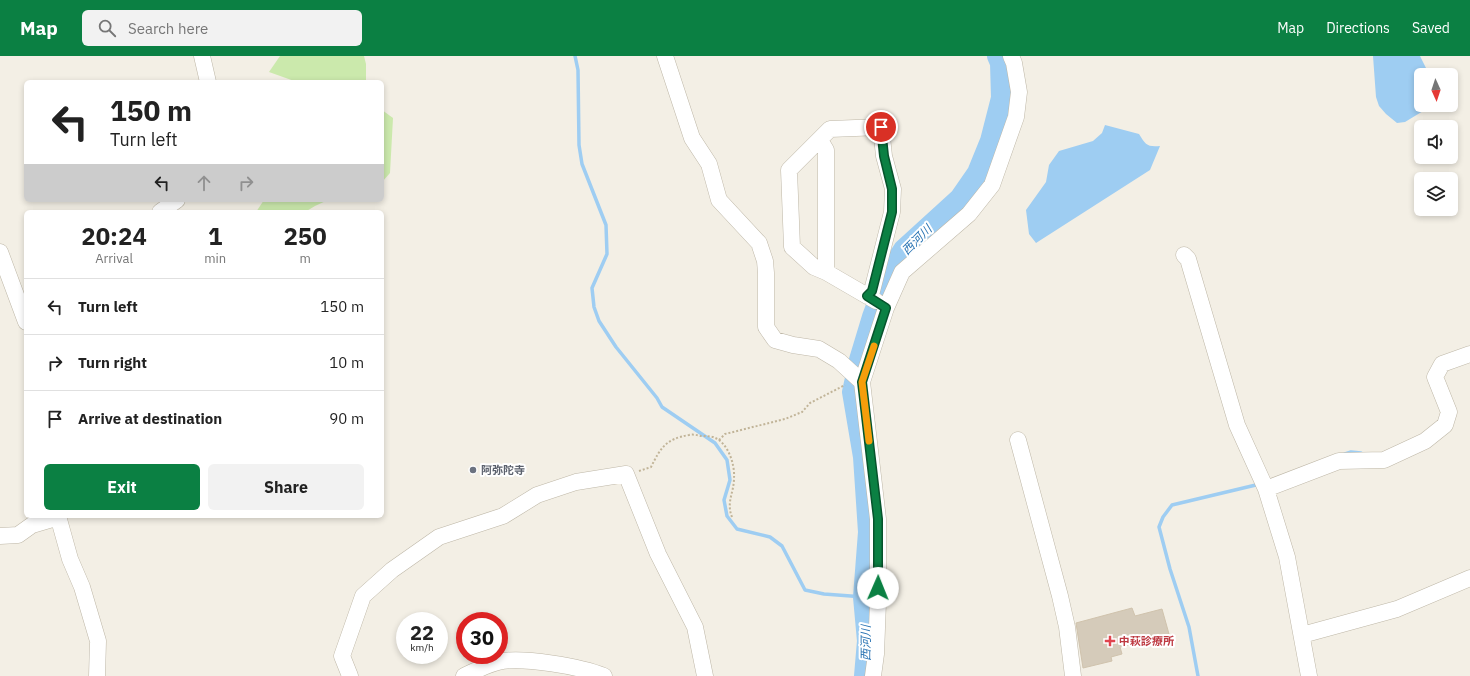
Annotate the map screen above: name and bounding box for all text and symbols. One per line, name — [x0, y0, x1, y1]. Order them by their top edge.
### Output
search box — [82, 10, 362, 46]
text: Map — [20, 16, 58, 40]
icon: search — [96, 17, 118, 39]
text: Search here — [128, 19, 208, 38]
text: Map — [1277, 19, 1304, 37]
text: Directions — [1326, 19, 1390, 37]
text: Saved — [1412, 19, 1450, 37]
north arrow — [1414, 68, 1458, 112]
map controls — [1414, 68, 1458, 216]
text: 150 m — [110, 92, 192, 129]
icon: left — [44, 96, 96, 148]
pin — [864, 110, 898, 144]
icon: arrive — [870, 116, 892, 138]
button: sound — [1414, 120, 1458, 164]
text: Turn left — [110, 128, 178, 151]
icon: left — [151, 172, 173, 194]
icon: ahead — [193, 172, 215, 194]
icon: right — [235, 172, 257, 194]
button: layers — [1414, 172, 1458, 216]
text: 20:24 — [81, 220, 147, 252]
text: 1 — [208, 220, 222, 252]
text: 250 — [283, 220, 327, 252]
water label: 西河川 — [899, 220, 936, 258]
text: Arrival — [95, 250, 133, 267]
text: min — [204, 250, 226, 267]
text: m — [299, 250, 311, 267]
icon: left — [44, 296, 66, 318]
text: Turn left — [78, 297, 138, 316]
text: 150 m — [320, 297, 364, 316]
icon: right — [44, 352, 66, 374]
text: Turn right — [78, 353, 147, 372]
text: 10 m — [329, 353, 364, 372]
icon: arrive — [44, 408, 66, 430]
text: Arrive at destination — [78, 409, 222, 428]
text: 90 m — [329, 409, 364, 428]
place label: 阿弥陀寺 — [481, 463, 525, 477]
button: Exit — [44, 464, 200, 510]
button: Share — [208, 464, 364, 510]
marker: 阿弥陀寺 — [468, 465, 478, 475]
position arrow — [857, 567, 899, 609]
speed limit sign: 30 — [456, 612, 508, 664]
text: 22 — [410, 619, 434, 646]
water label: 西河川 — [858, 623, 873, 661]
place label: 中萩診療所 — [1119, 634, 1174, 648]
marker: 中萩診療所 — [1104, 635, 1116, 647]
text: km/h — [410, 641, 434, 654]

